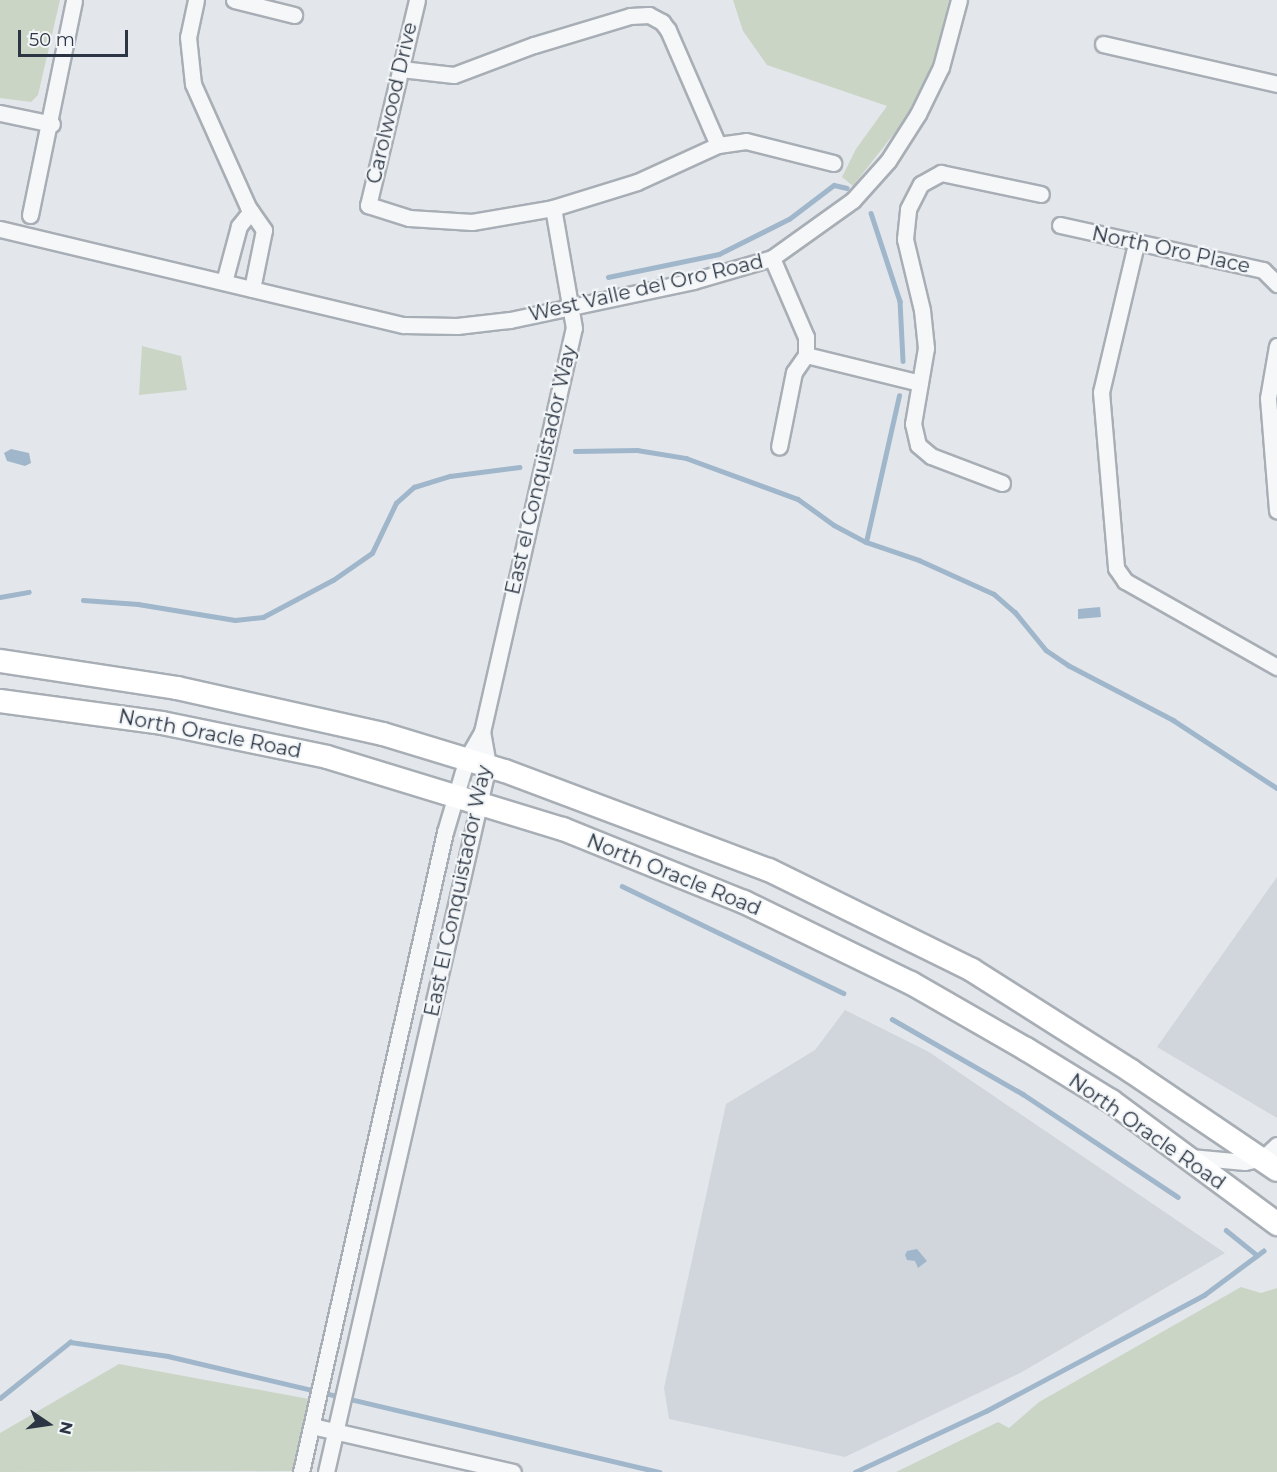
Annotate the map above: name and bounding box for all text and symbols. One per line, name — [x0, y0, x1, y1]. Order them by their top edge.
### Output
scale bar — [21, 18, 130, 56]
street label: Carolwood Drive — [362, 20, 422, 186]
text: 50 m — [29, 29, 75, 51]
street label: North Oro Place — [1090, 222, 1252, 278]
street label: West Valle del Oro Road — [526, 249, 766, 327]
street label: East el Conquistador Way — [501, 343, 581, 597]
street label: North Oracle Road — [116, 704, 304, 764]
street label: East El Conquistador Way — [420, 763, 496, 1019]
street label: North Oracle Road — [583, 829, 765, 921]
street label: North Oracle Road — [1064, 1069, 1230, 1195]
north arrow — [18, 1394, 78, 1454]
text: N — [55, 1420, 77, 1437]

